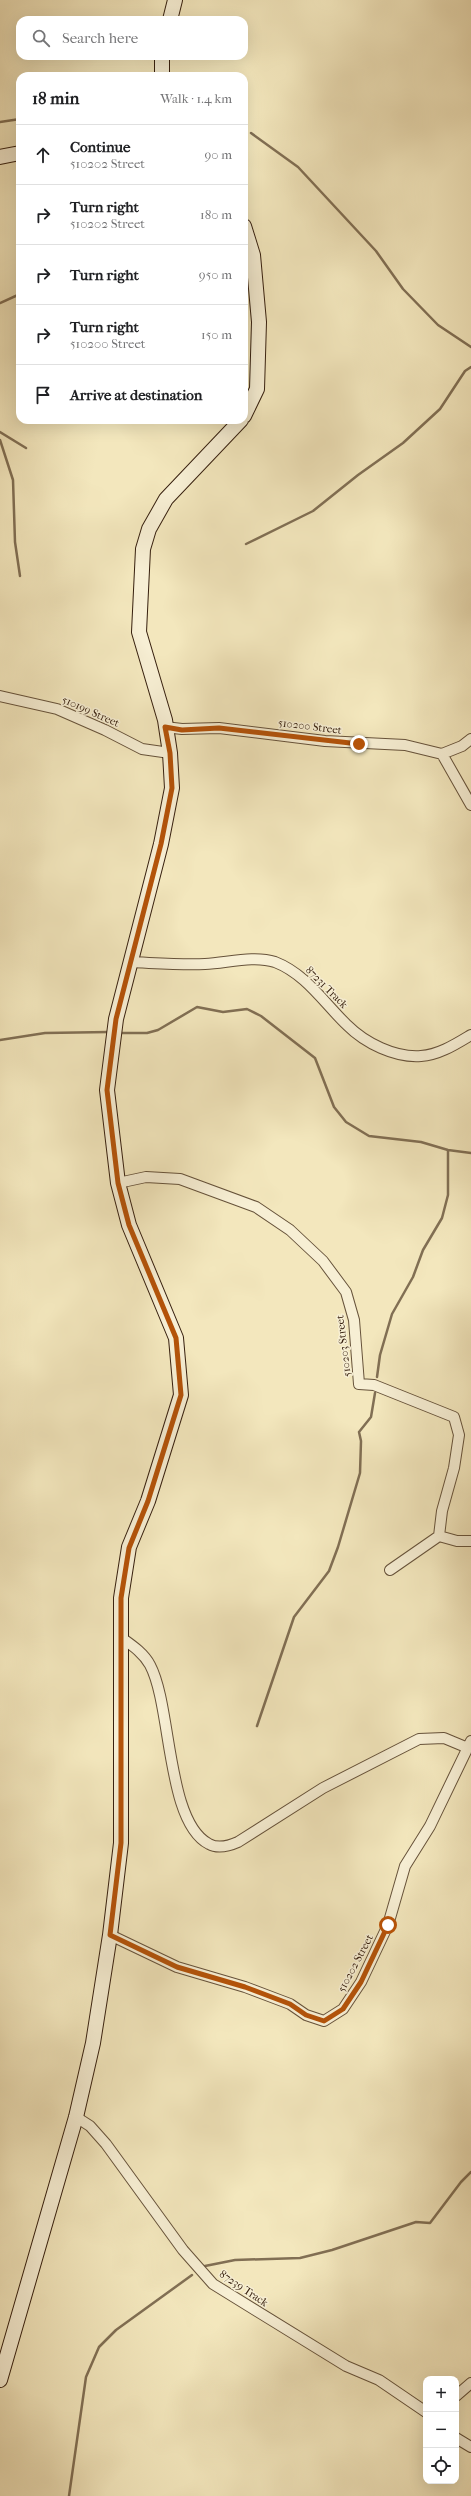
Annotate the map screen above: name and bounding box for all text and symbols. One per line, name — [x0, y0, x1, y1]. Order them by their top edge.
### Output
search box — [16, 16, 248, 60]
icon: search — [30, 27, 52, 49]
text: Search here — [62, 29, 138, 47]
text: 18 min — [32, 88, 79, 108]
text: Walk · 1.4 km — [160, 91, 232, 106]
text: Continue — [70, 138, 130, 156]
icon: ahead — [32, 144, 54, 166]
text: 90 m — [204, 147, 232, 162]
text: 510202 Street — [70, 156, 145, 171]
text: Turn right — [70, 198, 139, 216]
icon: right — [32, 204, 54, 226]
text: 180 m — [200, 207, 232, 222]
text: 510202 Street — [70, 216, 145, 231]
icon: right — [32, 264, 54, 286]
text: Turn right — [70, 266, 139, 284]
text: 950 m — [199, 267, 232, 282]
text: Turn right — [70, 318, 139, 336]
icon: right — [32, 324, 54, 346]
text: 150 m — [201, 327, 232, 342]
text: 510200 Street — [70, 336, 145, 351]
icon: arrive — [32, 384, 54, 406]
text: Arrive at destination — [70, 386, 202, 404]
street label: 510199 Street — [60, 693, 122, 730]
street label: 510200 Street — [277, 716, 342, 737]
route end — [350, 735, 368, 753]
street label: 87231 Track — [303, 964, 351, 1011]
street label: 510203 Street — [333, 1314, 354, 1378]
route start — [379, 1916, 397, 1934]
street label: 510202 Street — [335, 1932, 376, 1994]
street label: 87239 Track — [217, 2267, 271, 2310]
map controls — [423, 2376, 459, 2484]
button: + — [423, 2376, 459, 2412]
button: − — [423, 2412, 459, 2448]
button: locate — [423, 2448, 459, 2484]

